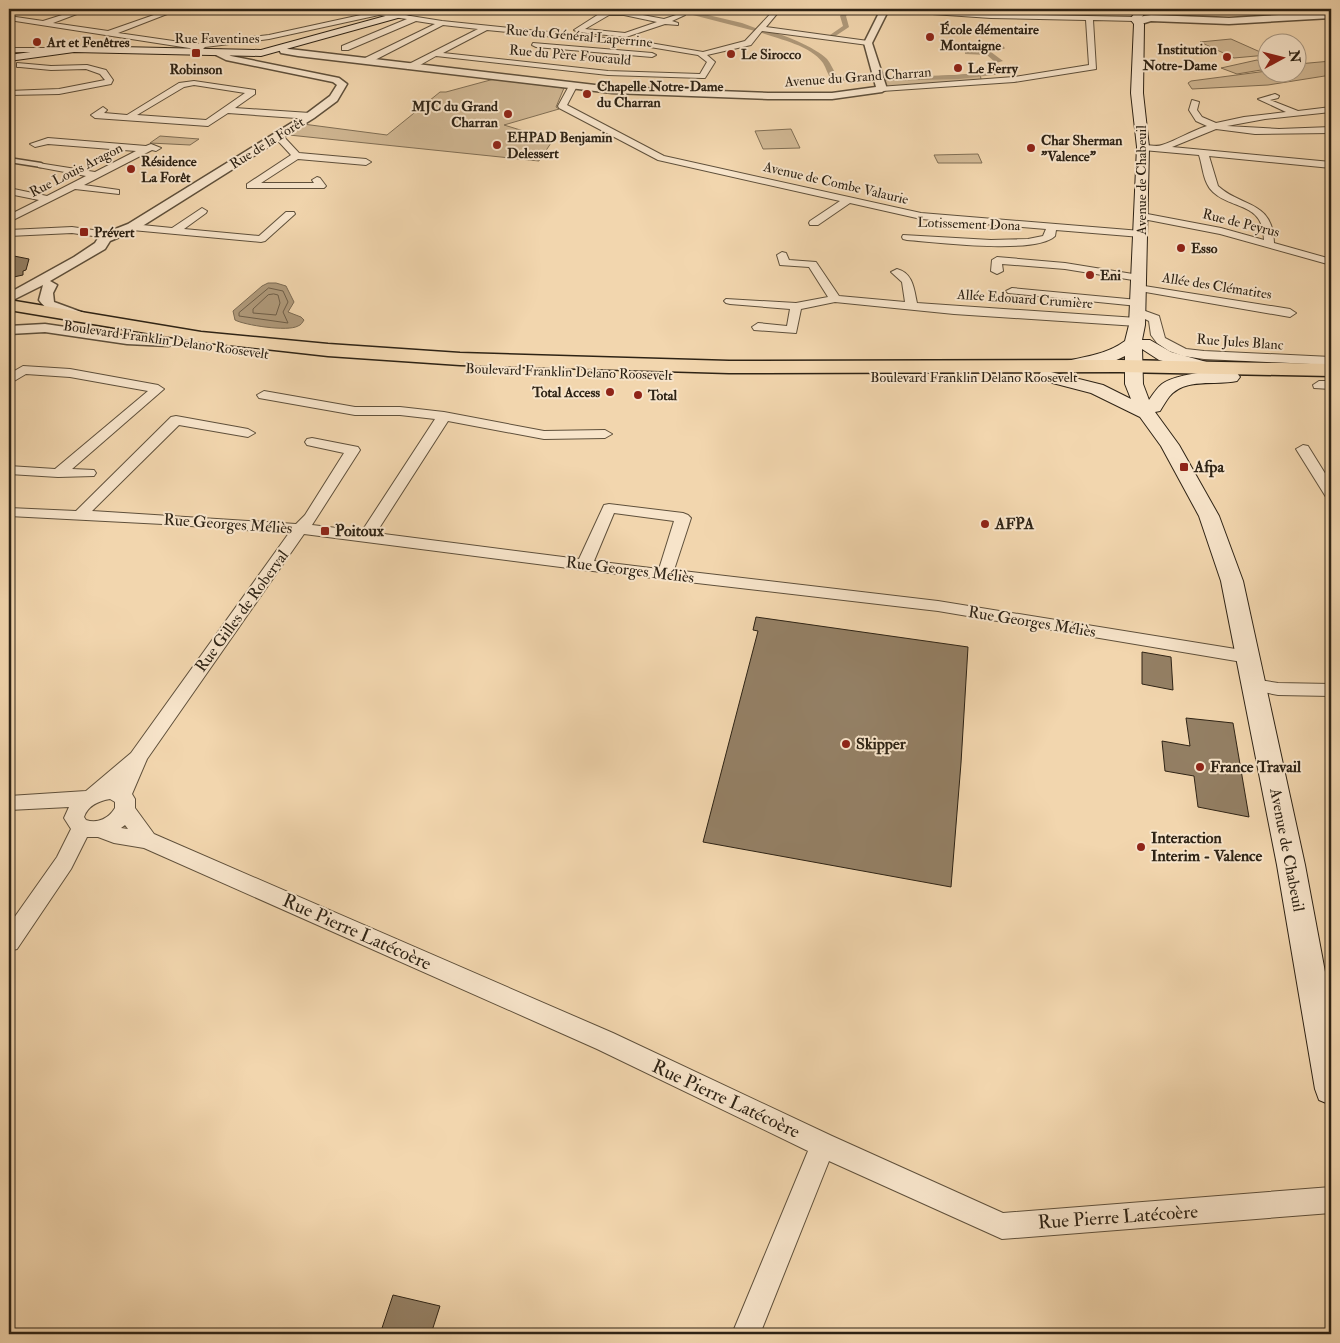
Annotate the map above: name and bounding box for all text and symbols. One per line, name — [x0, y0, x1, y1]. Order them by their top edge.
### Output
place label: École élémentaire Montaigne — [939, 20, 1039, 55]
street label: Rue du Général Laperrine — [505, 21, 653, 52]
street label: Rue Faventines — [175, 30, 260, 47]
marker: École élémentaire Montaigne — [924, 31, 936, 43]
north arrow — [1258, 32, 1308, 82]
place label: Art et Fenêtres — [46, 34, 130, 51]
marker: Art et Fenêtres — [31, 36, 43, 48]
street label: Rue du Père Foucauld — [508, 41, 632, 69]
place label: Institution Notre-Dame — [1142, 41, 1218, 74]
place label: Le Sirocco — [741, 46, 802, 63]
marker: Robinson — [190, 47, 202, 59]
marker: Le Sirocco — [725, 48, 737, 60]
text: N — [1285, 48, 1304, 64]
marker: Institution Notre-Dame — [1221, 51, 1233, 63]
place label: Le Ferry — [968, 60, 1019, 78]
place label: Robinson — [169, 61, 223, 78]
marker: Le Ferry — [952, 62, 964, 74]
street label: Avenue du Grand Charran — [783, 63, 932, 91]
place label: Chapelle Notre-Dame du Charran — [597, 78, 724, 111]
marker: Chapelle Notre-Dame du Charran — [581, 88, 593, 100]
place label: MJC du Grand Charran — [411, 98, 499, 131]
marker: MJC du Grand Charran — [502, 108, 514, 120]
street label: Rue de la Forêt — [227, 113, 308, 173]
street label: Avenue de Chabeuil — [1133, 125, 1150, 236]
place label: EHPAD Benjamin Delessert — [507, 129, 613, 162]
place label: Char Sherman "Valence" — [1041, 132, 1123, 165]
street label: Rue Louis Aragon — [27, 139, 125, 201]
marker: EHPAD Benjamin Delessert — [491, 139, 503, 151]
marker: Char Sherman "Valence" — [1025, 142, 1037, 154]
place label: Résidence La Forêt — [141, 153, 197, 186]
street label: Avenue de Combe Valaurie — [761, 158, 910, 208]
marker: Résidence La Forêt — [125, 163, 137, 175]
street label: Rue de Peyrus — [1201, 205, 1281, 242]
street label: Lotissement Dona — [917, 214, 1021, 234]
place label: Prévert — [94, 224, 135, 241]
marker: Prévert — [78, 226, 90, 238]
place label: Esso — [1191, 240, 1218, 257]
marker: Esso — [1175, 242, 1187, 254]
place label: Eni — [1100, 267, 1121, 284]
marker: Eni — [1084, 269, 1096, 281]
street label: Allée des Clématites — [1160, 269, 1273, 303]
street label: Allée Edouard Crumière — [955, 286, 1094, 312]
street label: Boulevard Franklin Delano Roosevelt — [62, 317, 270, 363]
street label: Rue Jules Blanc — [1196, 330, 1284, 354]
street label: Boulevard Franklin Delano Roosevelt — [465, 360, 673, 384]
street label: Boulevard Franklin Delano Roosevelt — [870, 369, 1078, 386]
place label: Total Access — [531, 384, 600, 401]
marker: Total Access — [604, 386, 616, 398]
place label: Total — [647, 387, 678, 404]
marker: Total — [632, 389, 644, 401]
place label: Afpa — [1193, 457, 1224, 478]
marker: Afpa — [1178, 461, 1190, 473]
street label: Rue Georges Méliès — [163, 510, 293, 538]
place label: AFPA — [994, 514, 1035, 534]
marker: AFPA — [979, 518, 991, 530]
place label: Poitoux — [335, 521, 385, 541]
marker: Poitoux — [319, 525, 331, 537]
street label: Rue Gilles de Roberval — [191, 546, 293, 676]
street label: Rue Georges Méliès — [565, 552, 695, 588]
street label: Rue Georges Méliès — [967, 602, 1097, 642]
place label: Skipper — [856, 734, 907, 755]
marker: Skipper — [840, 738, 852, 750]
place label: France Travail — [1210, 757, 1302, 777]
marker: France Travail — [1194, 761, 1206, 773]
street label: Avenue de Chabeuil — [1265, 786, 1309, 913]
place label: Interaction Interim - Valence — [1151, 828, 1263, 866]
marker: Interaction Interim - Valence — [1135, 841, 1147, 853]
street label: Rue Pierre Latécoère — [279, 888, 435, 976]
street label: Rue Pierre Latécoère — [648, 1054, 804, 1144]
street label: Rue Pierre Latécoère — [1037, 1199, 1199, 1235]

